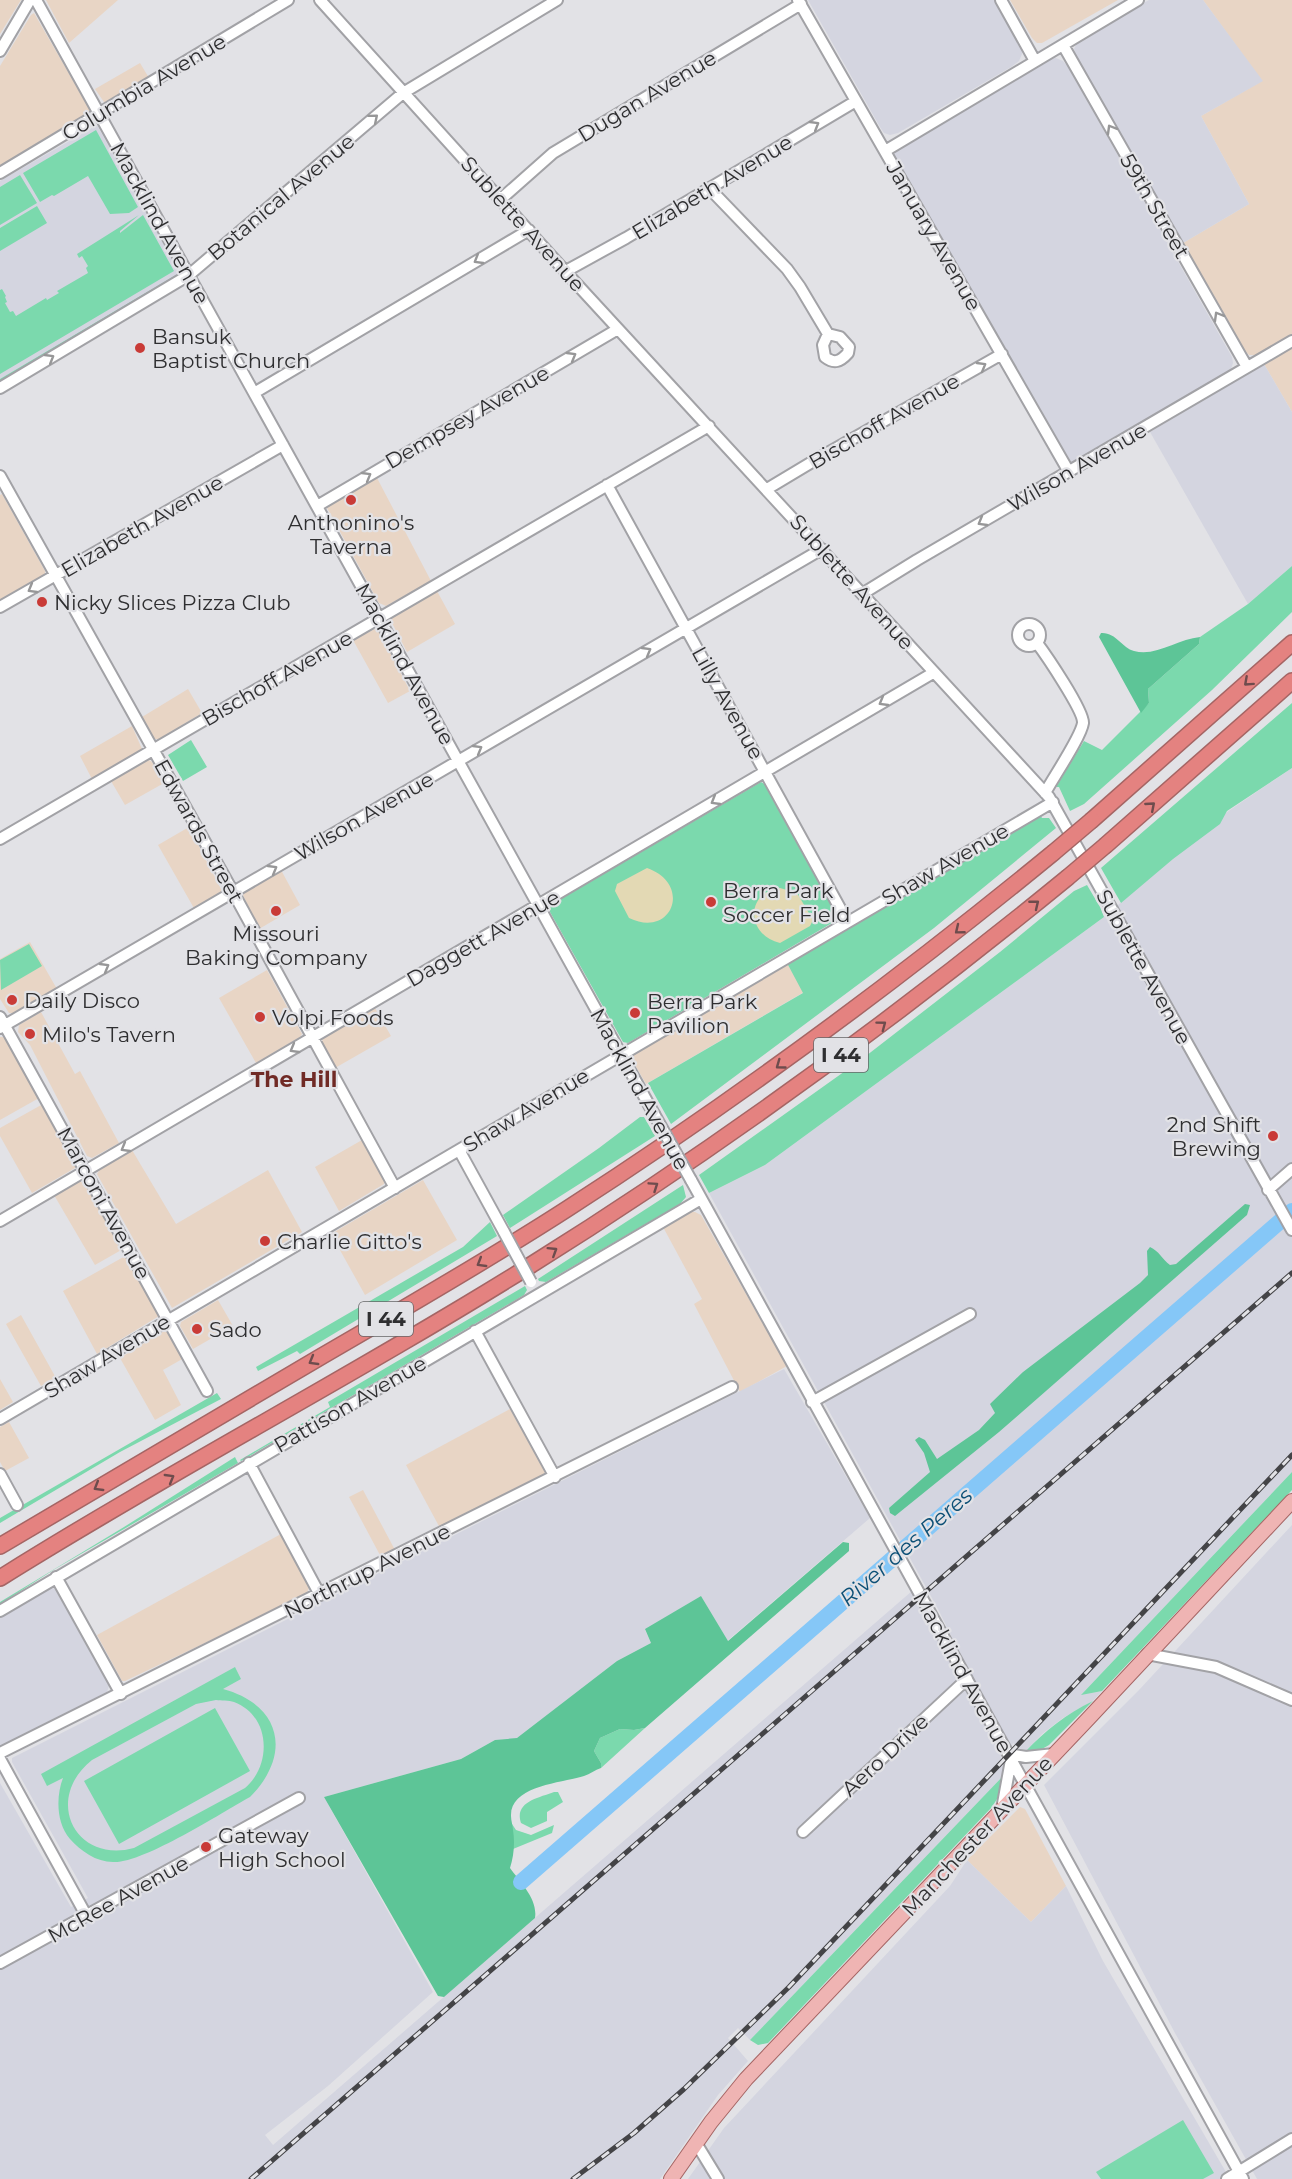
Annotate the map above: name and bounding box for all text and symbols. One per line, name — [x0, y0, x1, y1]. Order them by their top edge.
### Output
street label: Columbia Avenue — [58, 28, 230, 146]
street label: Dugan Avenue — [573, 45, 721, 147]
one-way arrow — [367, 114, 378, 125]
one-way arrow — [809, 121, 819, 132]
one-way arrow — [1107, 125, 1118, 135]
street label: Botanical Avenue — [203, 128, 359, 266]
street label: Elizabeth Avenue — [627, 129, 797, 245]
street label: Macklind Avenue — [105, 138, 215, 308]
street label: 59th Street — [1115, 149, 1195, 263]
street label: Sublette Avenue — [456, 151, 590, 297]
street label: January Avenue — [881, 156, 987, 315]
one-way arrow — [474, 252, 484, 264]
one-way arrow — [1214, 312, 1225, 322]
place label: Bansuk Baptist Church — [152, 324, 310, 373]
marker: Bansuk Baptist Church — [133, 341, 147, 355]
one-way arrow — [566, 352, 576, 363]
one-way arrow — [44, 354, 54, 366]
street label: Dempsey Avenue — [380, 360, 554, 474]
one-way arrow — [975, 362, 986, 373]
street label: Bischoff Avenue — [804, 368, 964, 474]
street label: Wilson Avenue — [1003, 417, 1151, 517]
street label: Elizabeth Avenue — [57, 469, 227, 583]
one-way arrow — [361, 472, 371, 483]
marker: Anthonino's Taverna — [344, 493, 358, 507]
street label: Sublette Avenue — [785, 509, 919, 655]
place label: Anthonino's Taverna — [288, 510, 414, 559]
one-way arrow — [978, 515, 989, 527]
street label: Macklind Avenue — [350, 579, 460, 749]
one-way arrow — [28, 581, 38, 593]
place label: Nicky Slices Pizza Club — [54, 590, 291, 615]
marker: Nicky Slices Pizza Club — [35, 595, 49, 609]
street label: Bischoff Avenue — [197, 625, 357, 731]
street label: Lilly Avenue — [687, 642, 769, 764]
one-way arrow — [641, 647, 651, 658]
one-way arrow — [1245, 675, 1255, 686]
one-way arrow — [879, 695, 889, 707]
one-way arrow — [472, 745, 482, 757]
street label: Edwards Street — [149, 755, 249, 907]
street label: Wilson Avenue — [290, 766, 438, 866]
one-way arrow — [711, 794, 721, 806]
one-way arrow — [1144, 803, 1155, 814]
street label: Shaw Avenue — [877, 818, 1013, 910]
one-way arrow — [267, 864, 277, 876]
place label: Berra Park Soccer Field — [723, 878, 850, 927]
street label: Daggett Avenue — [402, 884, 564, 992]
street label: Sublette Avenue — [1091, 885, 1197, 1049]
marker: Berra Park Soccer Field — [704, 895, 718, 909]
one-way arrow — [1028, 901, 1039, 912]
marker: Missouri Baking Company — [269, 904, 283, 918]
place label: Missouri Baking Company — [185, 921, 368, 970]
one-way arrow — [955, 922, 966, 933]
one-way arrow — [99, 963, 109, 974]
place label: Daily Disco — [24, 988, 140, 1013]
place label: Berra Park Pavilion — [647, 989, 758, 1038]
marker: Daily Disco — [5, 993, 19, 1007]
street label: Macklind Avenue — [585, 1004, 695, 1174]
place label: Volpi Foods — [272, 1005, 393, 1030]
marker: Berra Park Pavilion — [628, 1006, 642, 1020]
marker: Volpi Foods — [253, 1010, 267, 1024]
one-way arrow — [875, 1021, 886, 1032]
place label: Milo's Tavern — [42, 1022, 176, 1047]
marker: Milo's Tavern — [23, 1027, 37, 1041]
road number: I 44 — [814, 1038, 868, 1072]
one-way arrow — [289, 1042, 300, 1053]
one-way arrow — [775, 1058, 786, 1069]
street label: Shaw Avenue — [458, 1063, 594, 1157]
district label: The Hill — [251, 1066, 337, 1093]
place label: 2nd Shift Brewing — [1167, 1112, 1261, 1161]
street label: Marconi Avenue — [52, 1123, 156, 1283]
marker: 2nd Shift Brewing — [1266, 1129, 1280, 1143]
one-way arrow — [121, 1140, 131, 1152]
one-way arrow — [647, 1182, 658, 1193]
place label: Charlie Gitto's — [277, 1229, 422, 1254]
marker: Charlie Gitto's — [258, 1234, 272, 1248]
one-way arrow — [547, 1247, 557, 1259]
one-way arrow — [477, 1255, 487, 1267]
road number: I 44 — [359, 1302, 413, 1336]
street label: Shaw Avenue — [39, 1309, 175, 1403]
place label: Sado — [209, 1317, 262, 1342]
marker: Sado — [190, 1322, 204, 1336]
street label: Pattison Avenue — [269, 1350, 431, 1458]
one-way arrow — [309, 1354, 319, 1366]
one-way arrow — [164, 1473, 174, 1485]
one-way arrow — [94, 1480, 104, 1492]
water label: River des Peres — [834, 1482, 978, 1612]
street label: Northrup Avenue — [280, 1518, 454, 1624]
street label: Macklind Avenue — [908, 1587, 1018, 1757]
street label: Aero Drive — [836, 1709, 934, 1801]
street label: Manchester Avenue — [896, 1751, 1058, 1921]
place label: Gateway High School — [218, 1823, 346, 1872]
marker: Gateway High School — [199, 1840, 213, 1854]
street label: McRee Avenue — [43, 1850, 193, 1948]

